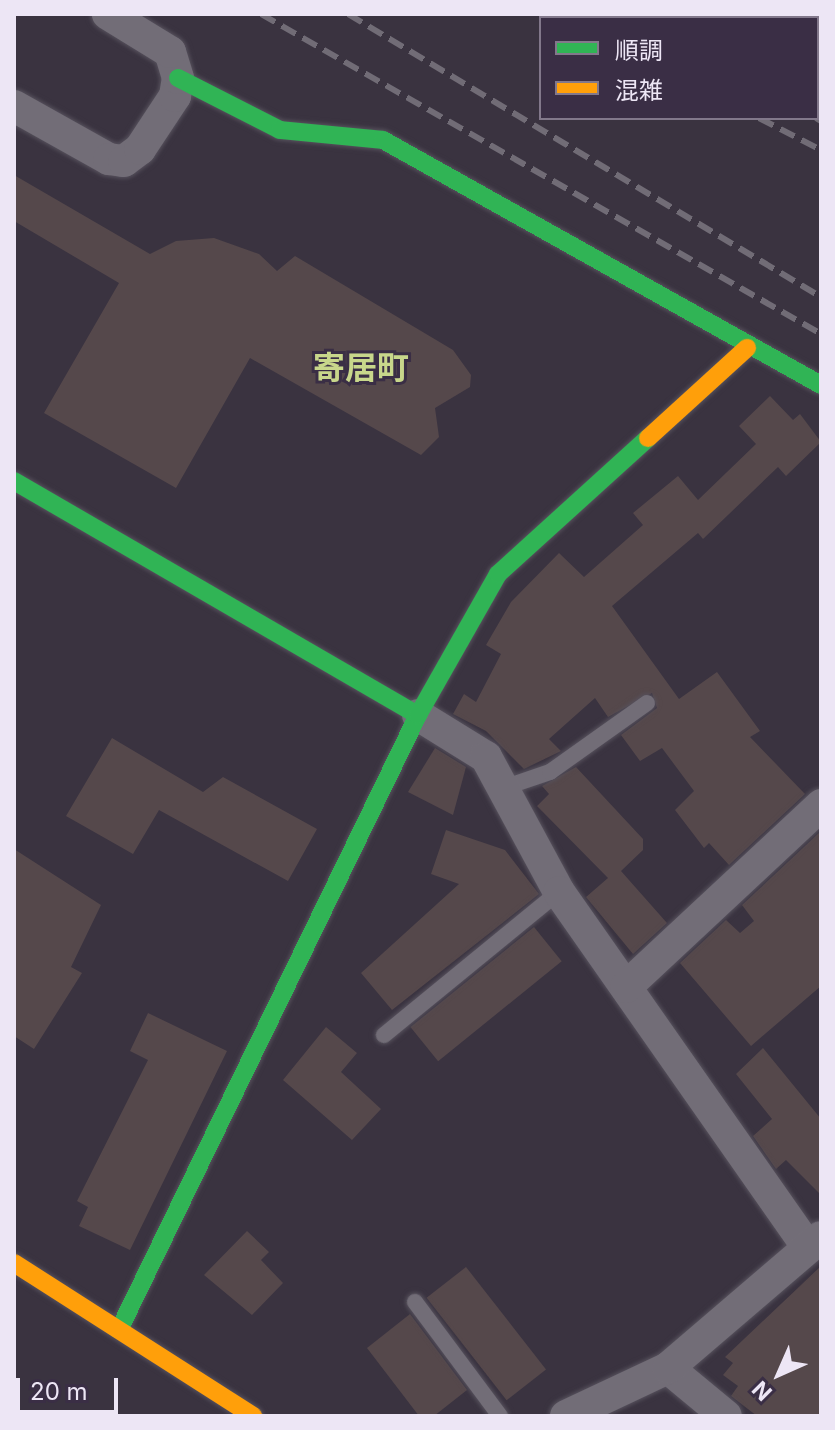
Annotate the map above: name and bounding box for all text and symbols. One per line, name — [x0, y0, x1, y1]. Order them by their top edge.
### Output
legend — [539, 16, 819, 120]
text: 順調 — [615, 36, 663, 65]
text: 混雑 — [615, 76, 663, 105]
district label: 寄居町 — [313, 349, 409, 387]
north arrow — [739, 1334, 819, 1414]
scale bar — [20, 1362, 122, 1412]
text: N — [747, 1376, 777, 1406]
text: 20 m — [30, 1377, 88, 1406]

